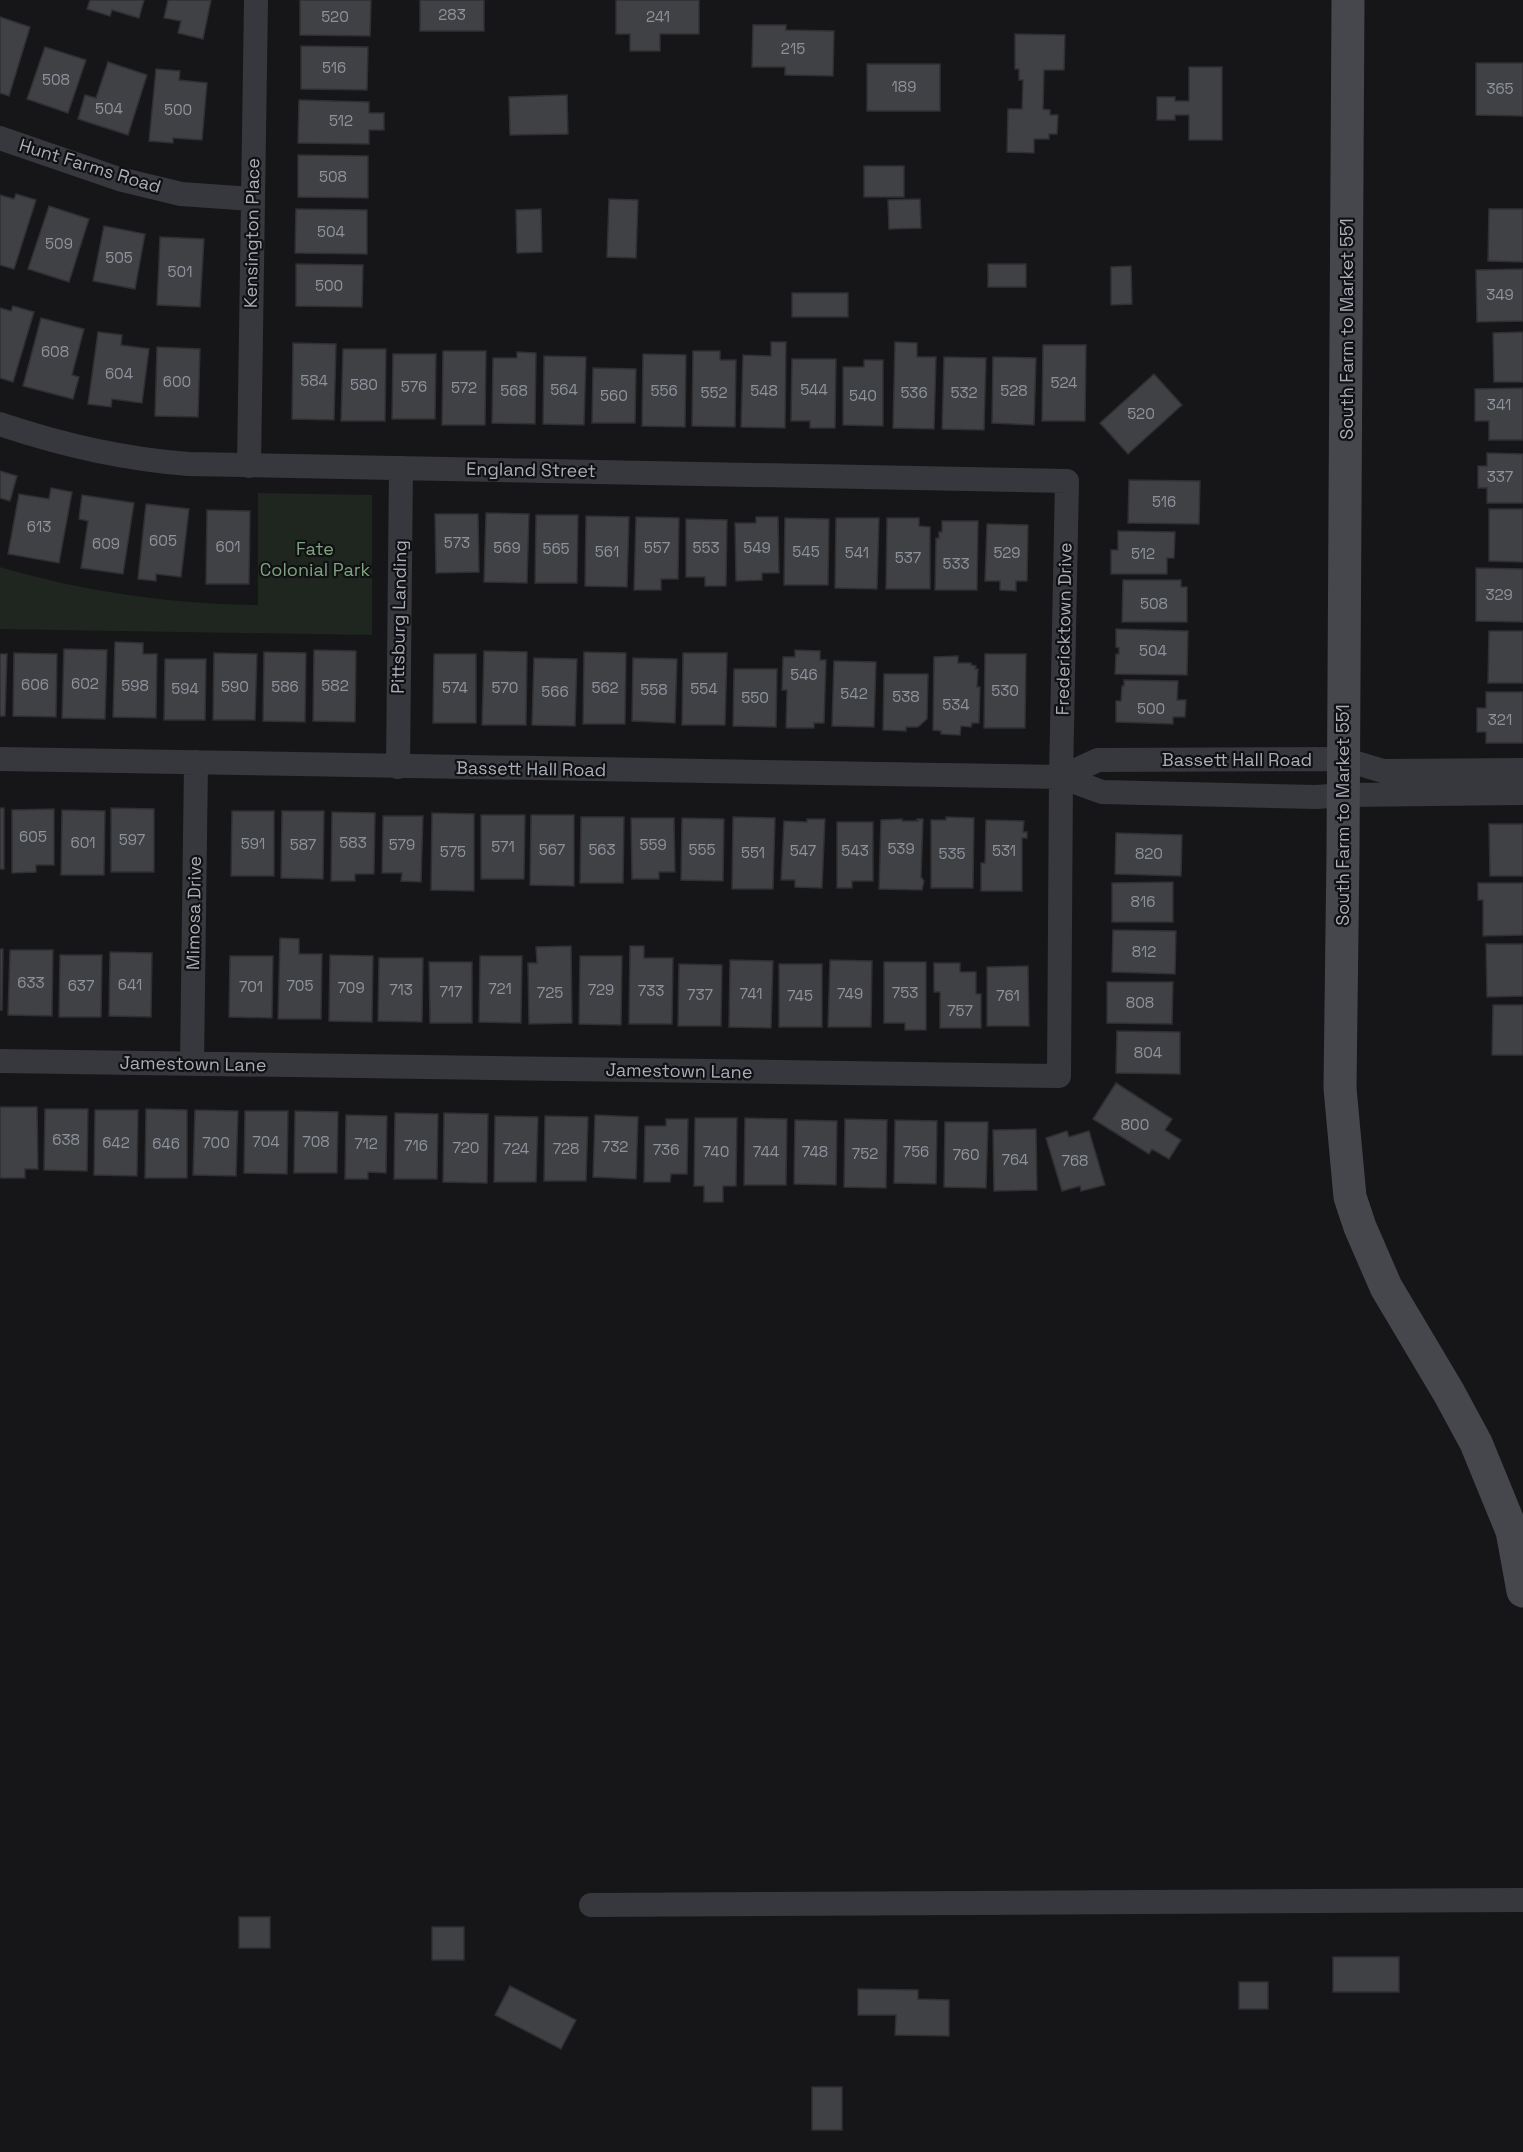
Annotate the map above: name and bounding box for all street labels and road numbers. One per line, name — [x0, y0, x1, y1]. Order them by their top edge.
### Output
street label: Hunt Farms Road — [16, 133, 164, 198]
street label: Kensington Place — [239, 158, 264, 308]
street label: South Farm to Market 551 — [1335, 218, 1358, 440]
street label: England Street — [466, 457, 596, 482]
street label: Pittsburg Landing — [386, 540, 411, 694]
street label: Fredericktown Drive — [1050, 542, 1077, 716]
street label: South Farm to Market 551 — [1331, 704, 1354, 926]
street label: Bassett Hall Road — [1162, 748, 1312, 771]
street label: Bassett Hall Road — [456, 756, 606, 781]
street label: Mimosa Drive — [181, 856, 206, 970]
street label: Jamestown Lane — [119, 1051, 267, 1076]
street label: Jamestown Lane — [605, 1058, 753, 1083]

